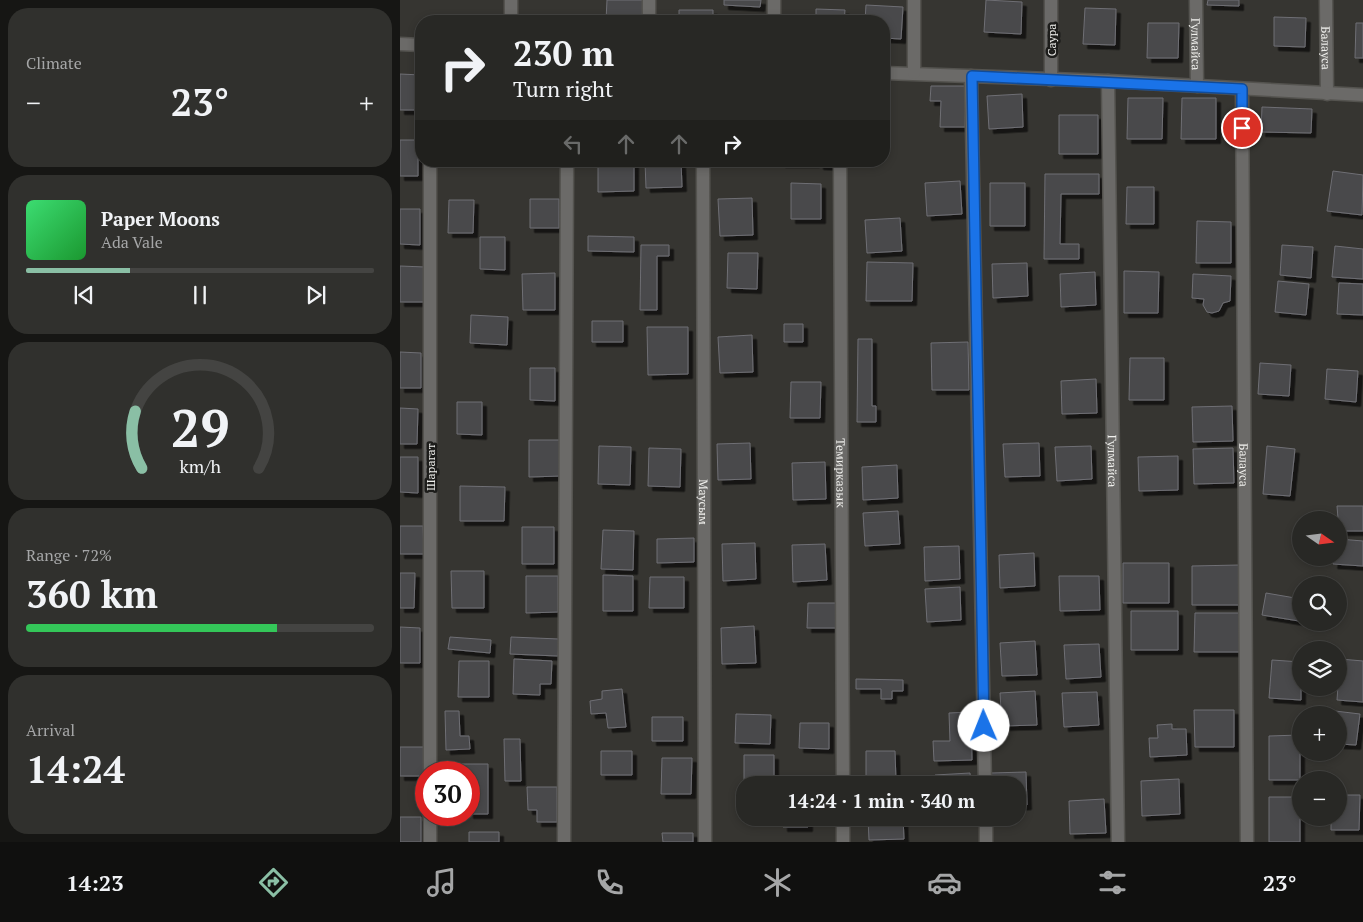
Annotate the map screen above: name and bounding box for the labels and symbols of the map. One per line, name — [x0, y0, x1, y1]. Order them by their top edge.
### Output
street label: Гулмайса — [1189, 18, 1204, 70]
street label: Саура — [1044, 24, 1059, 56]
street label: Балауса — [1319, 26, 1334, 70]
pin — [1221, 107, 1263, 149]
street label: Гулмайса — [1105, 435, 1121, 487]
street label: Темирказык — [834, 438, 849, 508]
street label: Шарагат — [423, 443, 438, 491]
street label: Балауса — [1237, 443, 1252, 487]
street label: Маусым — [696, 479, 712, 525]
north arrow — [1292, 511, 1348, 566]
position arrow — [957, 699, 1009, 751]
speed limit sign: 30 — [415, 761, 480, 826]

